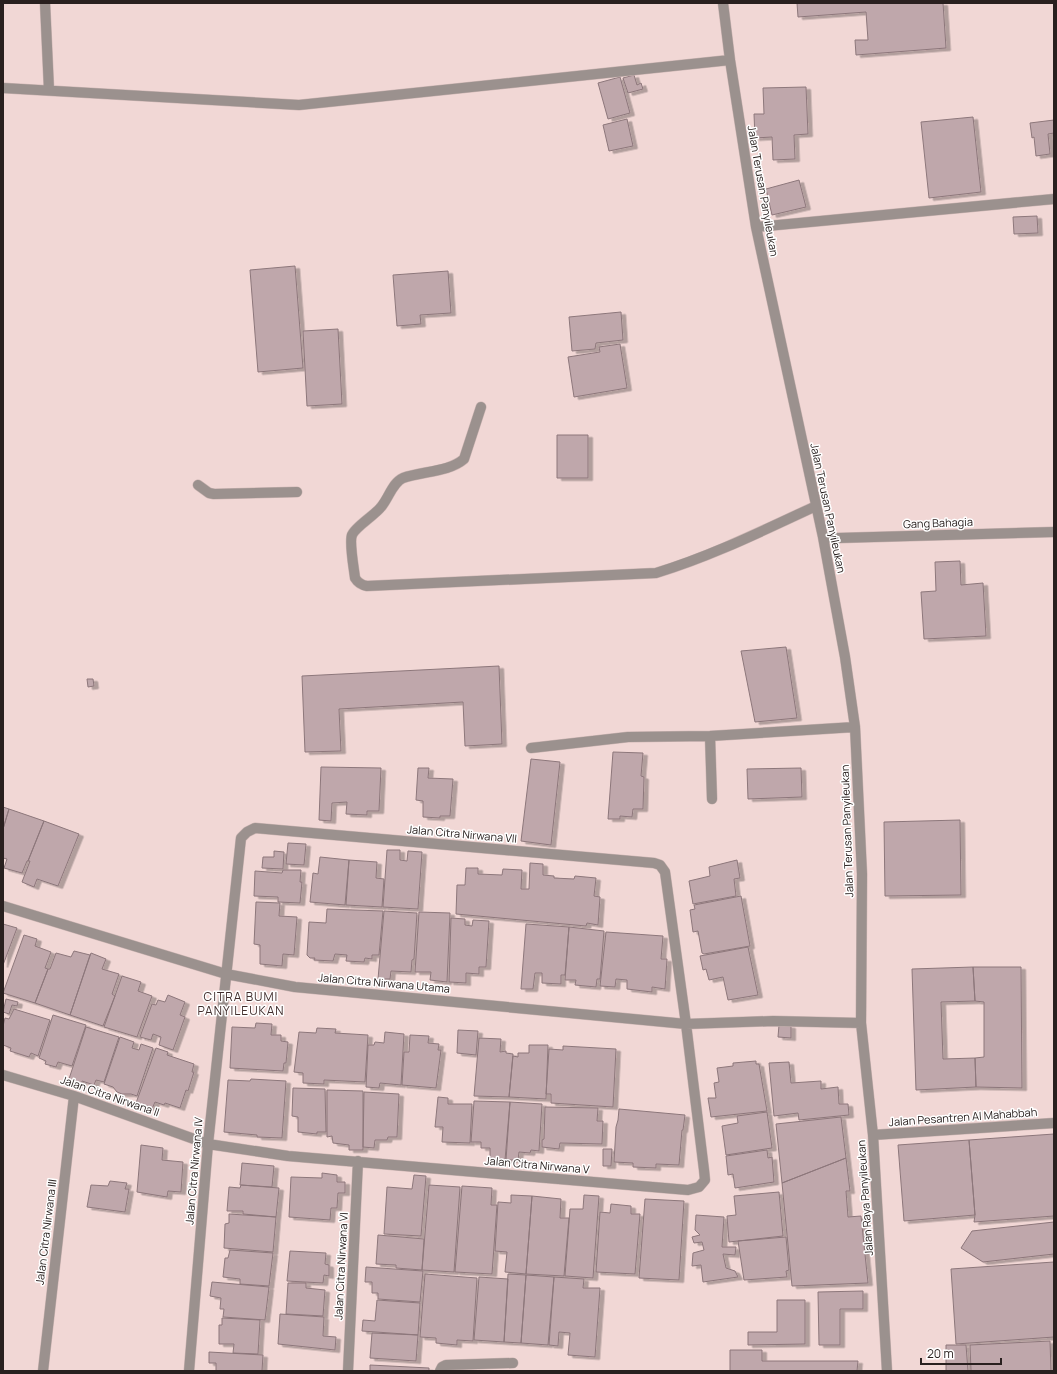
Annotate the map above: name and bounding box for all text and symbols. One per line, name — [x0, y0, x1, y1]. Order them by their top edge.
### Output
street label: Jalan Terusan Panyileukan — [745, 124, 782, 258]
street label: Jalan Terusan Panyileukan — [807, 441, 850, 574]
street label: Gang Bahagia — [903, 514, 973, 531]
street label: Jalan Terusan Panyileukan — [837, 764, 856, 898]
street label: Jalan Citra Nirwana VII — [406, 821, 518, 846]
street label: Jalan Citra Nirwana Utama — [317, 969, 451, 996]
district label: CITRA BUMI PANYILEUKAN — [197, 988, 285, 1019]
street label: Jalan Citra Nirwana II — [59, 1072, 162, 1120]
street label: Jalan Pesantren Al Mahabbah — [888, 1104, 1038, 1129]
street label: Jalan Citra Nirwana IV — [181, 1116, 206, 1225]
street label: Jalan Raya Panyileukan — [853, 1140, 876, 1256]
street label: Jalan Citra Nirwana V — [484, 1152, 591, 1177]
street label: Jalan Citra Nirwana III — [32, 1178, 59, 1286]
street label: Jalan Citra Nirwana VI — [330, 1212, 351, 1320]
scale bar — [921, 1340, 1001, 1366]
text: 20 m — [927, 1345, 954, 1362]

